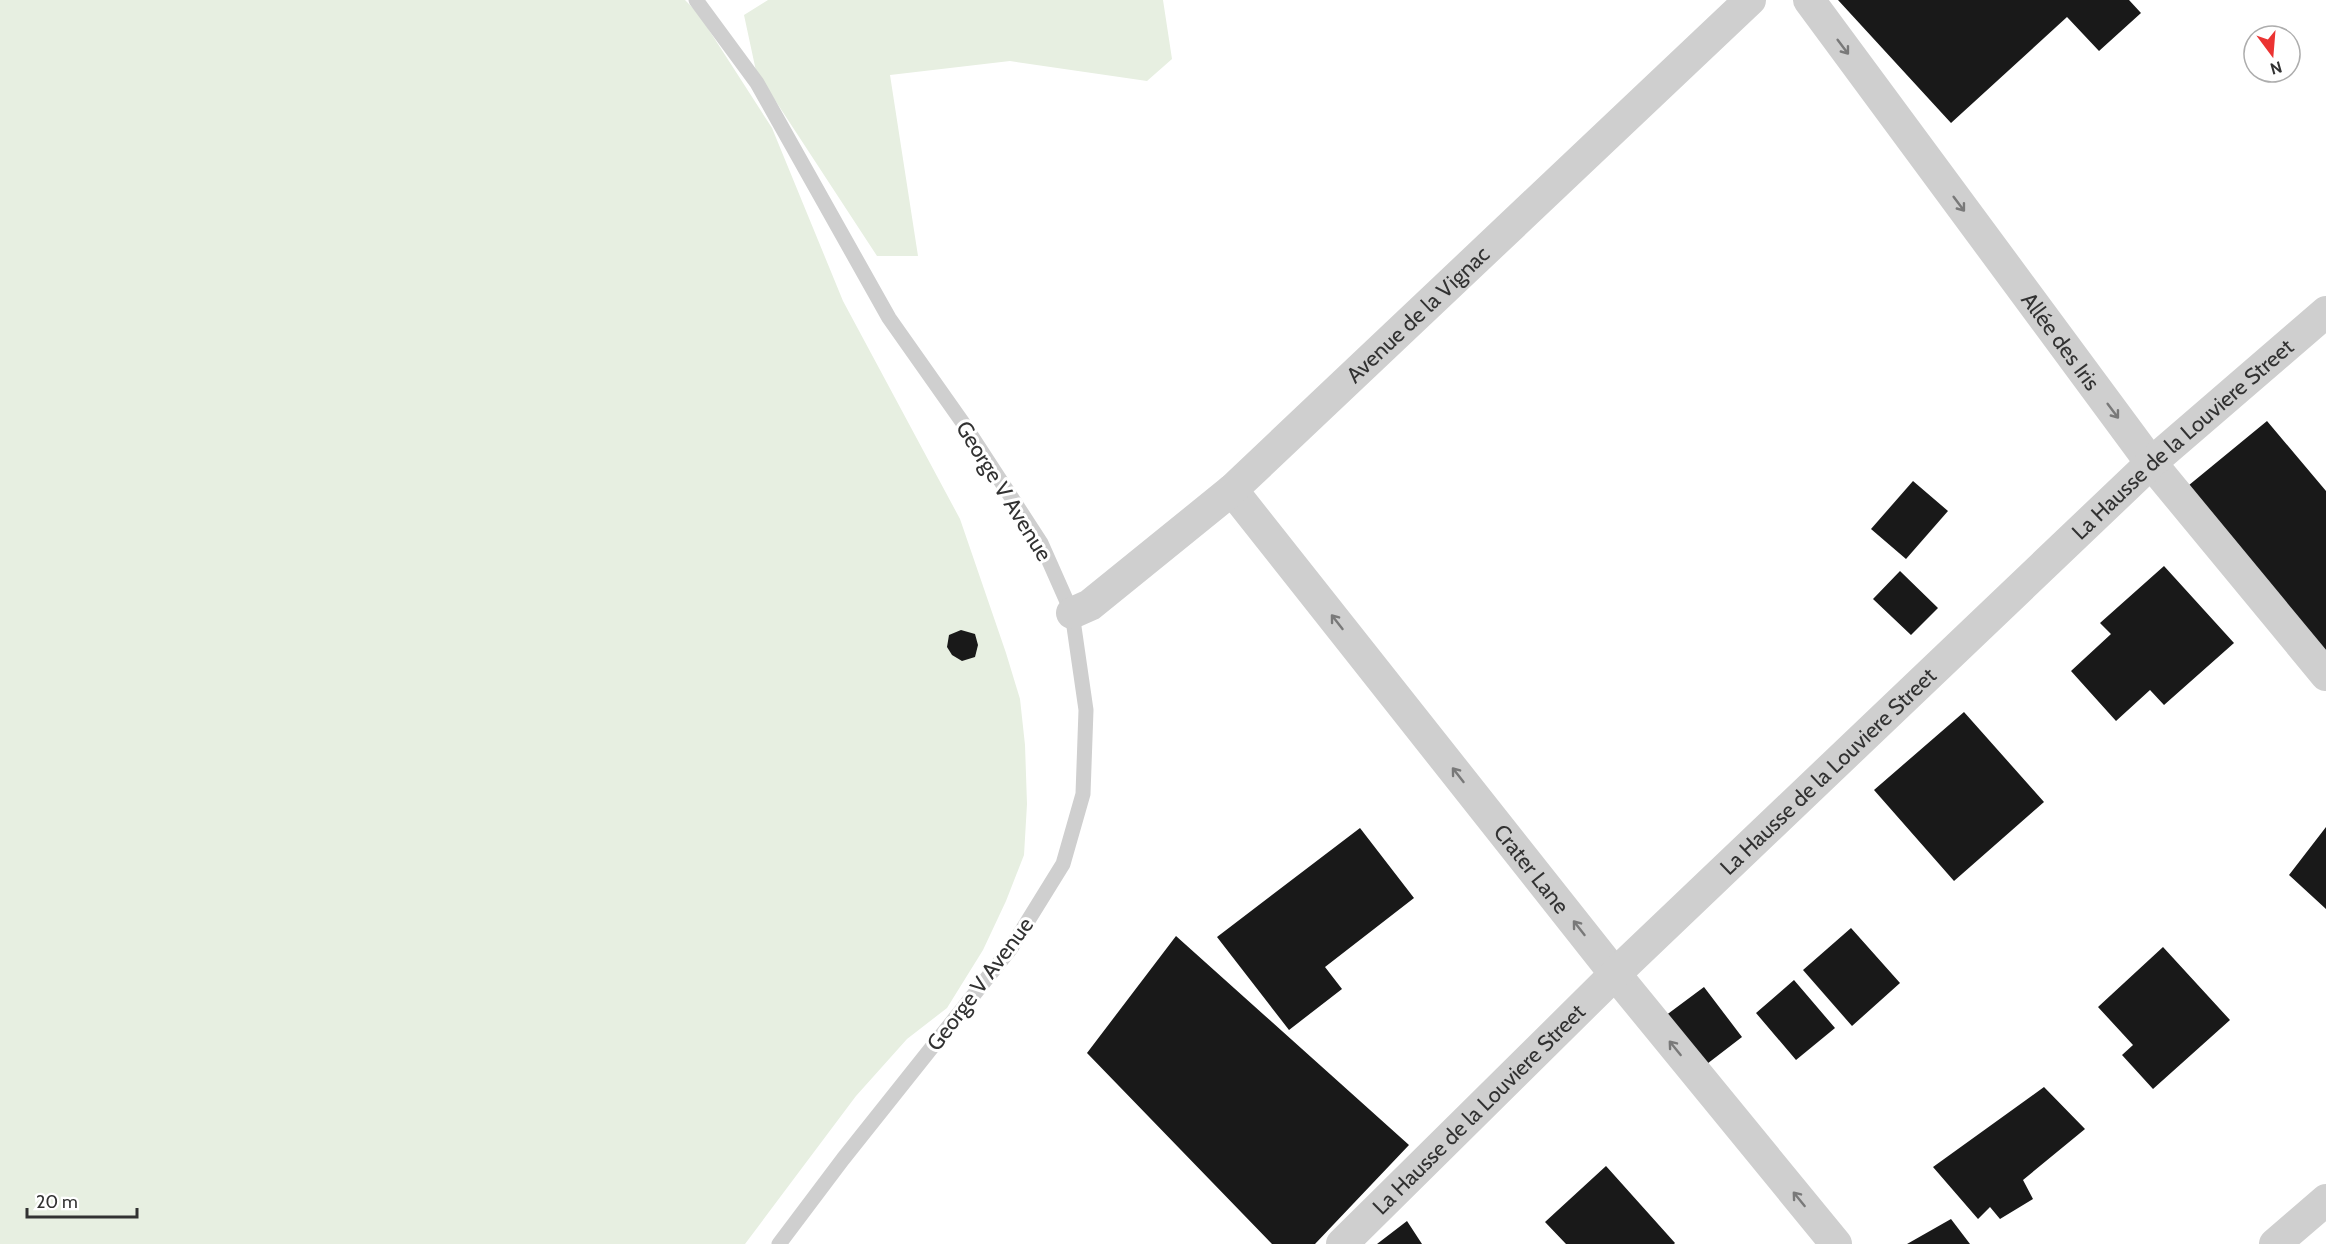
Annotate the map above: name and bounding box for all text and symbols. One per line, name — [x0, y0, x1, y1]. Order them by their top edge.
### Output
north arrow — [2242, 24, 2302, 84]
one-way arrow — [1837, 39, 1850, 55]
text: N — [2268, 57, 2284, 79]
one-way arrow — [1953, 195, 1966, 211]
street label: Avenue de la Vignac — [1341, 240, 1495, 388]
street label: Allée des Iris — [2016, 287, 2106, 395]
street label: La Hausse de la Louviere Street — [2066, 332, 2299, 545]
one-way arrow — [2107, 403, 2119, 419]
street label: George V Avenue — [950, 416, 1058, 566]
one-way arrow — [1330, 615, 1343, 631]
street label: La Hausse de la Louviere Street — [1714, 661, 1942, 880]
one-way arrow — [1451, 767, 1464, 783]
street label: Crater Lane — [1488, 819, 1575, 919]
street label: George V Avenue — [921, 912, 1039, 1056]
one-way arrow — [1572, 920, 1585, 936]
street label: La Hausse de la Louviere Street — [1367, 998, 1591, 1220]
one-way arrow — [1669, 1040, 1682, 1056]
scale bar — [27, 1181, 136, 1219]
text: 20 m — [36, 1191, 78, 1213]
one-way arrow — [1792, 1191, 1805, 1207]

